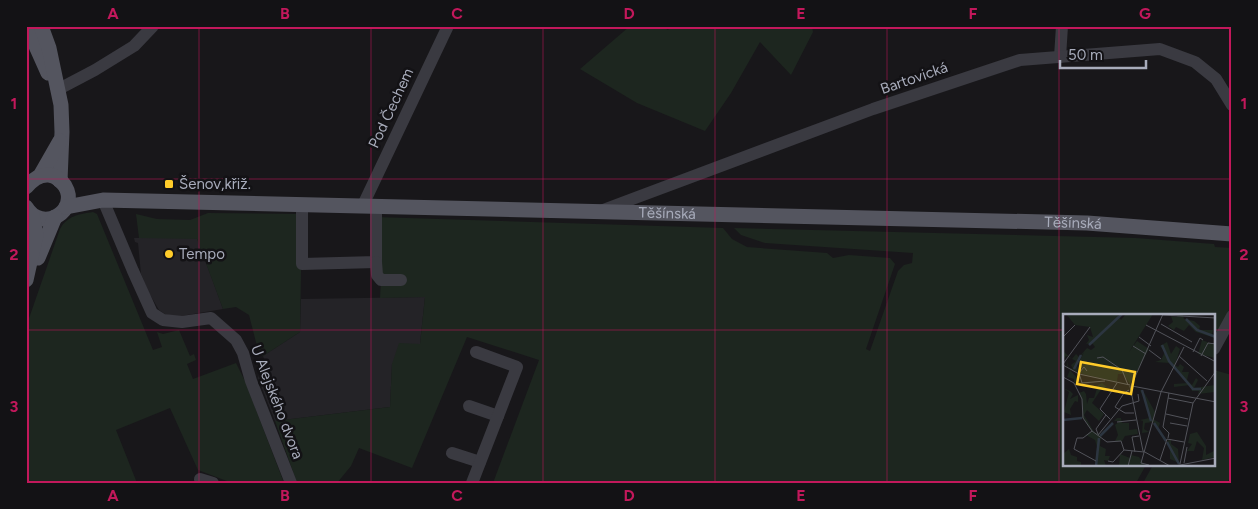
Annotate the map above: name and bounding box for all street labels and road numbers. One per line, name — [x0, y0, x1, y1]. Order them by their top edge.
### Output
street label: Bartovická — [878, 58, 950, 98]
street label: Pod Čechem — [365, 65, 417, 151]
street label: Těšínská — [638, 204, 696, 223]
street label: Těšínská — [1044, 213, 1102, 233]
street label: U Alejského dvora — [247, 342, 307, 462]

